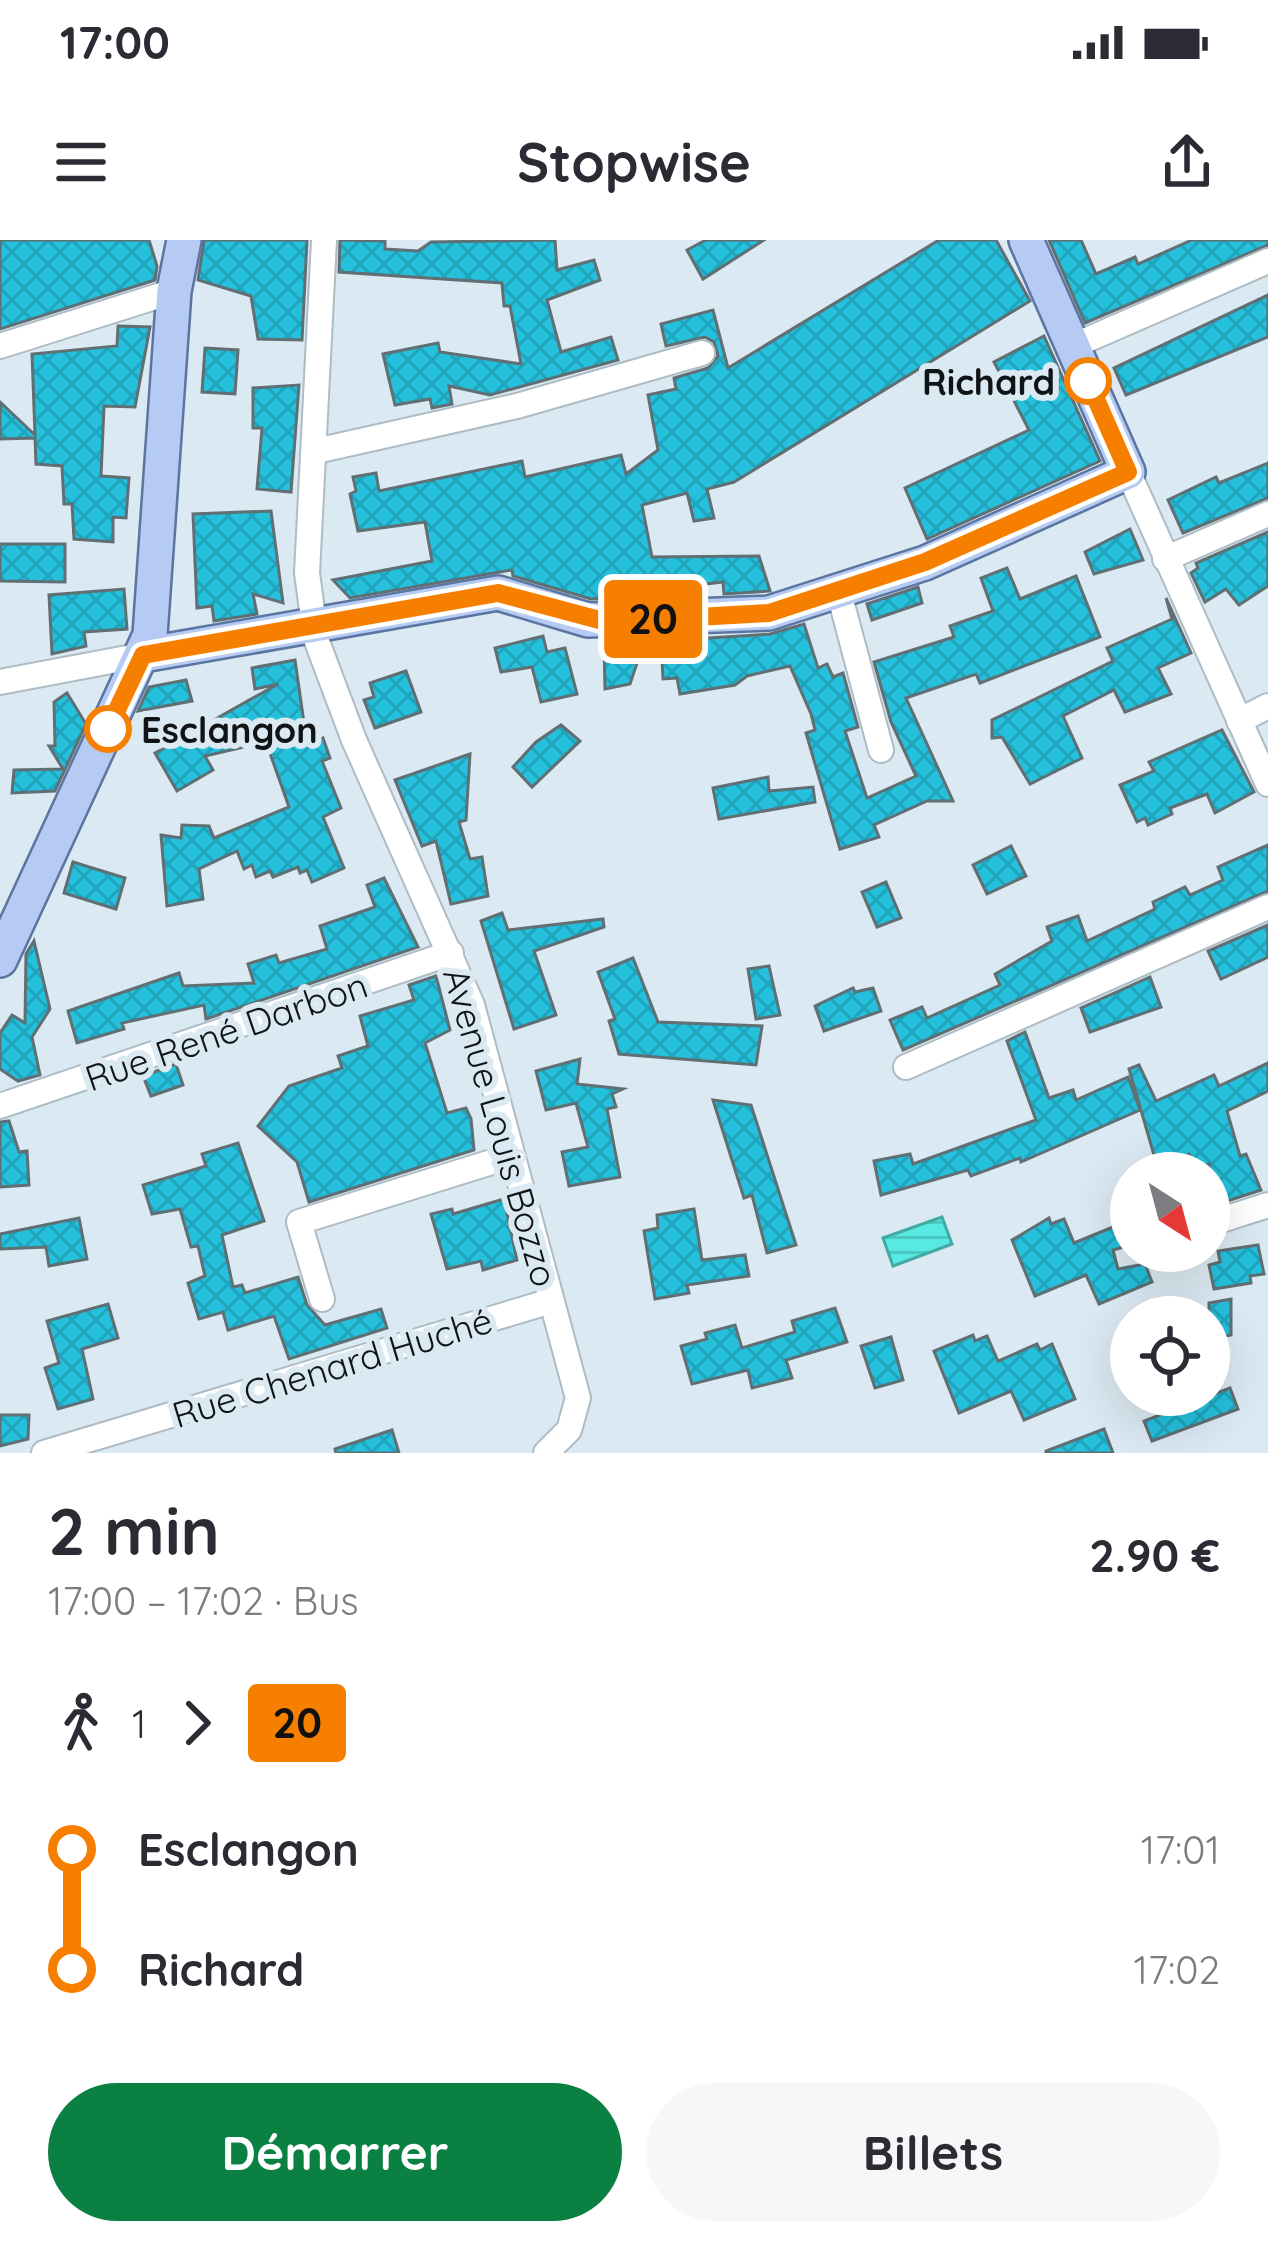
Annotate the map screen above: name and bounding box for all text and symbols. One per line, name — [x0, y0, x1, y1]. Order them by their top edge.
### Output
text: 17:00 — [60, 14, 170, 70]
text: Stopwise — [517, 128, 751, 196]
icon: menu — [48, 129, 114, 195]
icon: share — [1154, 129, 1220, 195]
place label: Richard — [922, 359, 1055, 404]
marker: Richard — [1066, 359, 1110, 403]
line badge: 20 — [599, 580, 707, 658]
text: 20 — [628, 592, 678, 645]
marker: Esclangon — [86, 707, 130, 751]
place label: Esclangon — [141, 707, 318, 752]
street label: Rue René Darbon — [79, 962, 373, 1100]
street label: Avenue Louis Bozzo — [434, 962, 568, 1292]
north arrow — [1110, 1152, 1230, 1272]
map controls — [1110, 1152, 1230, 1416]
button: locate — [1110, 1296, 1230, 1416]
street label: Rue Chenard Huché — [167, 1297, 497, 1437]
text: 2 min — [48, 1489, 220, 1572]
text: 2.90 € — [1089, 1527, 1220, 1583]
text: 17:00 – 17:02 · Bus — [48, 1576, 359, 1625]
icon: walk — [48, 1690, 114, 1756]
icon: forward — [164, 1690, 230, 1756]
text: 20 — [272, 1696, 322, 1749]
text: 1 — [132, 1699, 146, 1748]
text: Esclangon — [138, 1821, 359, 1877]
text: 17:01 — [1141, 1825, 1220, 1874]
text: Richard — [138, 1941, 304, 1997]
text: 17:02 — [1133, 1945, 1220, 1994]
button: Démarrer — [48, 2083, 622, 2221]
button: Billets — [646, 2083, 1220, 2221]

